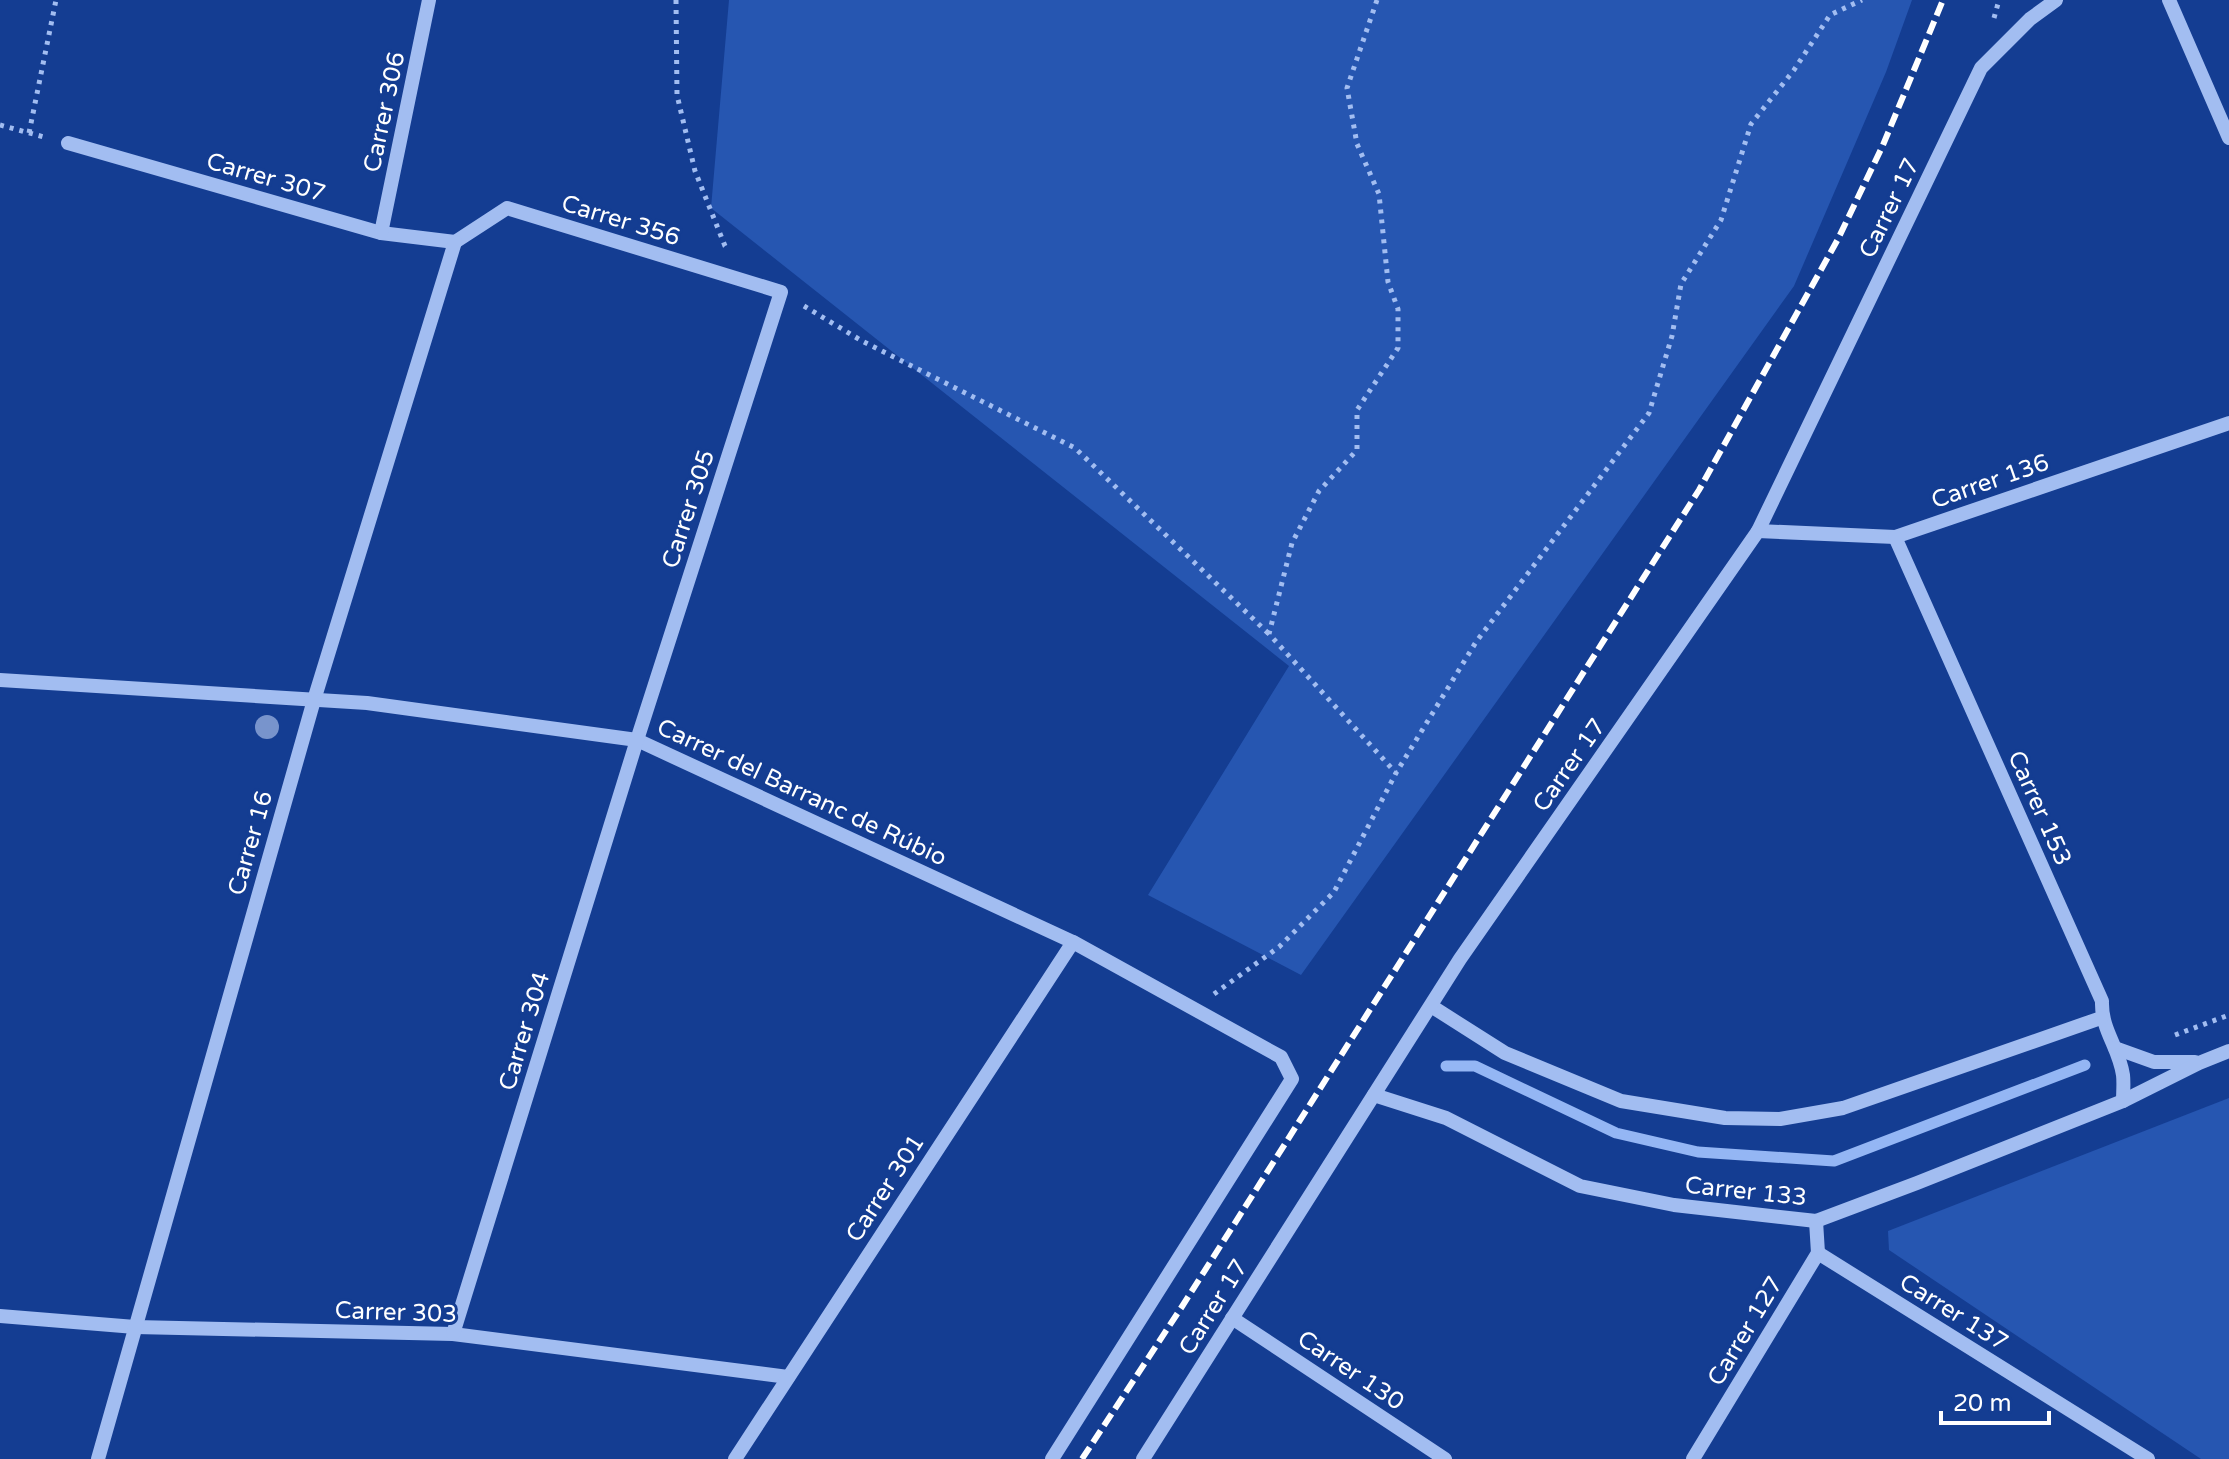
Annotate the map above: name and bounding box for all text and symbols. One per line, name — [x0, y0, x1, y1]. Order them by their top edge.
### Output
street label: Carrer 306 — [358, 49, 411, 175]
street label: Carrer 307 — [203, 147, 329, 208]
street label: Carrer 17 — [1853, 154, 1926, 263]
street label: Carrer 356 — [558, 189, 684, 252]
street label: Carrer 305 — [656, 446, 721, 572]
street label: Carrer 136 — [1928, 448, 2053, 515]
street label: Carrer del Barranc de Rúbio — [652, 712, 951, 872]
street label: Carrer 17 — [1527, 713, 1612, 818]
street label: Carrer 153 — [2001, 746, 2078, 870]
street label: Carrer 16 — [222, 788, 279, 899]
street label: Carrer 304 — [493, 968, 556, 1094]
street label: Carrer 301 — [840, 1129, 931, 1248]
street label: Carrer 133 — [1684, 1171, 1808, 1212]
street label: Carrer 17 — [1173, 1254, 1254, 1360]
street label: Carrer 137 — [1894, 1268, 2013, 1357]
street label: Carrer 127 — [1701, 1271, 1789, 1391]
street label: Carrer 303 — [334, 1296, 458, 1329]
street label: Carrer 130 — [1292, 1324, 1410, 1417]
scale bar — [1941, 1375, 2049, 1425]
text: 20 m — [1953, 1389, 2011, 1418]

